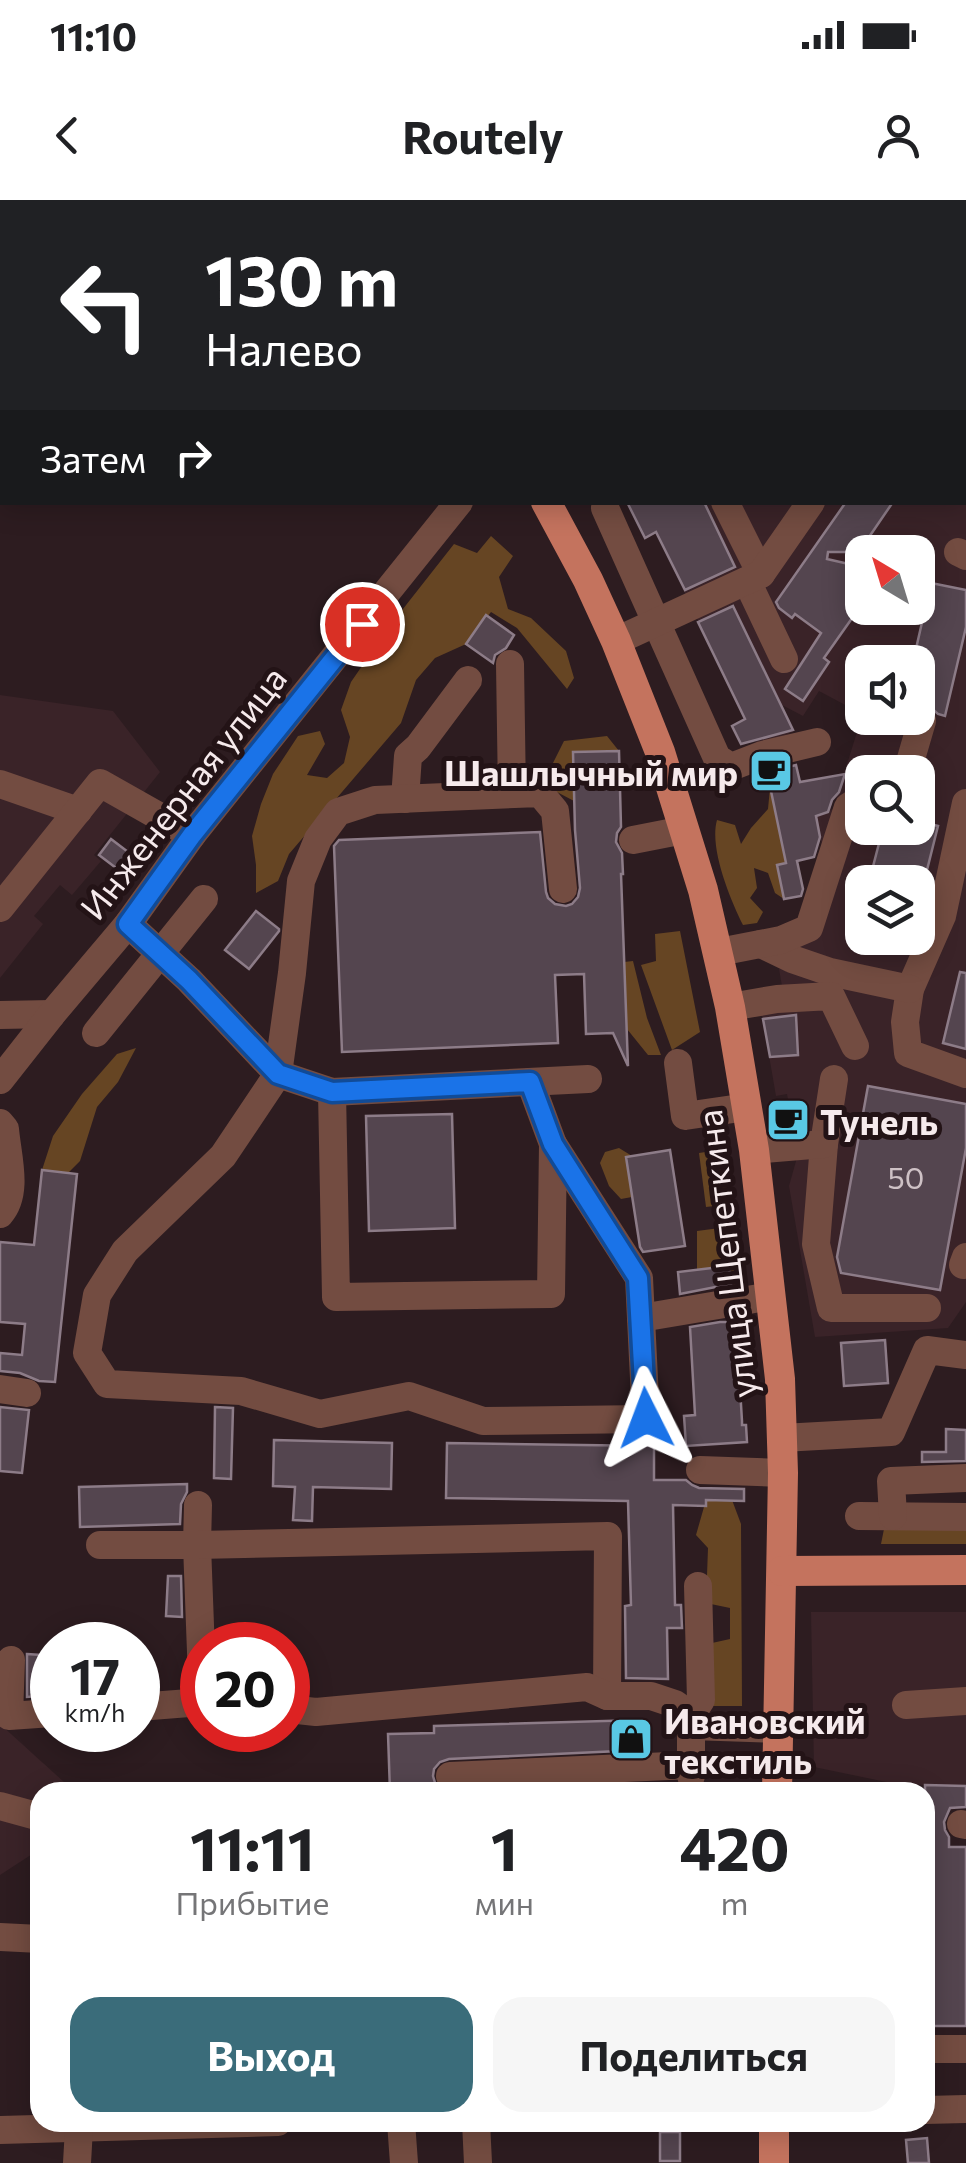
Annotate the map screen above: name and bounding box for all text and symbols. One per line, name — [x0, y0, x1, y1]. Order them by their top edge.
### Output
text: 11:10 — [50, 12, 137, 59]
icon: back — [40, 108, 95, 163]
text: Routely — [402, 108, 564, 163]
icon: person — [871, 108, 926, 163]
text: 130 m — [205, 235, 398, 320]
icon: left — [40, 240, 170, 370]
text: Налево — [205, 320, 363, 375]
icon: right — [166, 430, 221, 485]
text: Затем — [40, 434, 146, 481]
north arrow — [845, 535, 935, 625]
map controls — [845, 535, 935, 955]
pin — [320, 582, 405, 667]
icon: arrive — [335, 597, 390, 652]
button: sound — [845, 645, 935, 735]
street label: Инженерная улица — [70, 657, 294, 927]
cafe icon: Шашлычный мир — [748, 748, 794, 794]
place label: Шашлычный мир — [444, 750, 738, 793]
button: search — [845, 755, 935, 845]
button: layers — [845, 865, 935, 955]
cafe icon: Тунель — [765, 1097, 811, 1143]
place label: Тунель — [820, 1099, 938, 1142]
street label: улица Щепеткина — [686, 1107, 764, 1401]
house number: 50 — [888, 1158, 924, 1195]
position arrow — [594, 1366, 698, 1470]
speed limit sign: 20 — [180, 1622, 310, 1752]
text: 17 — [70, 1644, 120, 1705]
text: km/h — [65, 1697, 125, 1727]
place label: Ивановский текстиль — [664, 1698, 866, 1781]
shop icon: Ивановский текстиль — [608, 1716, 654, 1762]
text: 11:11 — [190, 1810, 315, 1883]
text: 1 — [491, 1810, 518, 1883]
text: 420 — [680, 1810, 790, 1883]
text: Прибытие — [175, 1882, 329, 1922]
text: мин — [475, 1882, 534, 1922]
text: m — [721, 1882, 748, 1922]
button: Выход — [70, 1997, 473, 2112]
button: Поделиться — [493, 1997, 895, 2112]

